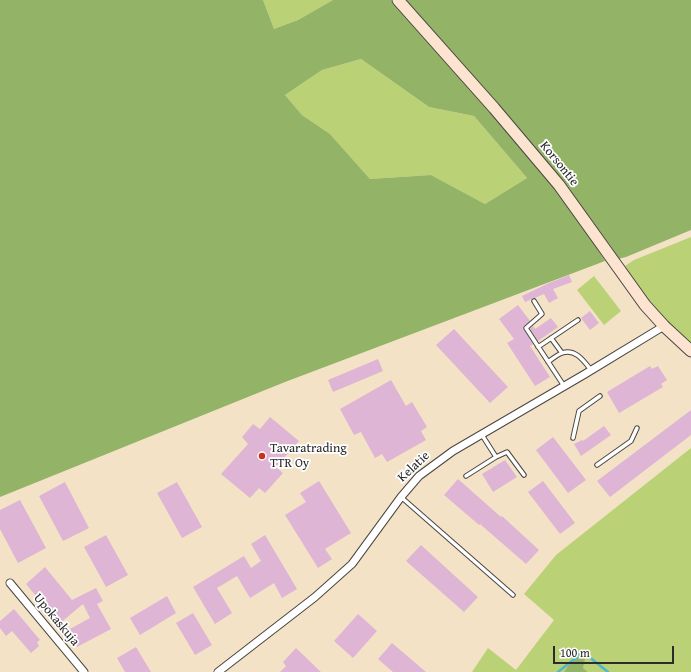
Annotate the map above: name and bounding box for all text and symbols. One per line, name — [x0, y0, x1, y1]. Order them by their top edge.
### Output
street label: Korsontie — [536, 138, 582, 190]
place label: Tavaratrading TTR Oy — [270, 441, 347, 472]
street label: Kelatie — [395, 448, 433, 486]
marker: Tavaratrading TTR Oy — [257, 451, 267, 461]
street label: Upokaskuja — [30, 591, 82, 649]
scale bar — [555, 638, 676, 664]
text: 100 m — [560, 644, 590, 661]

